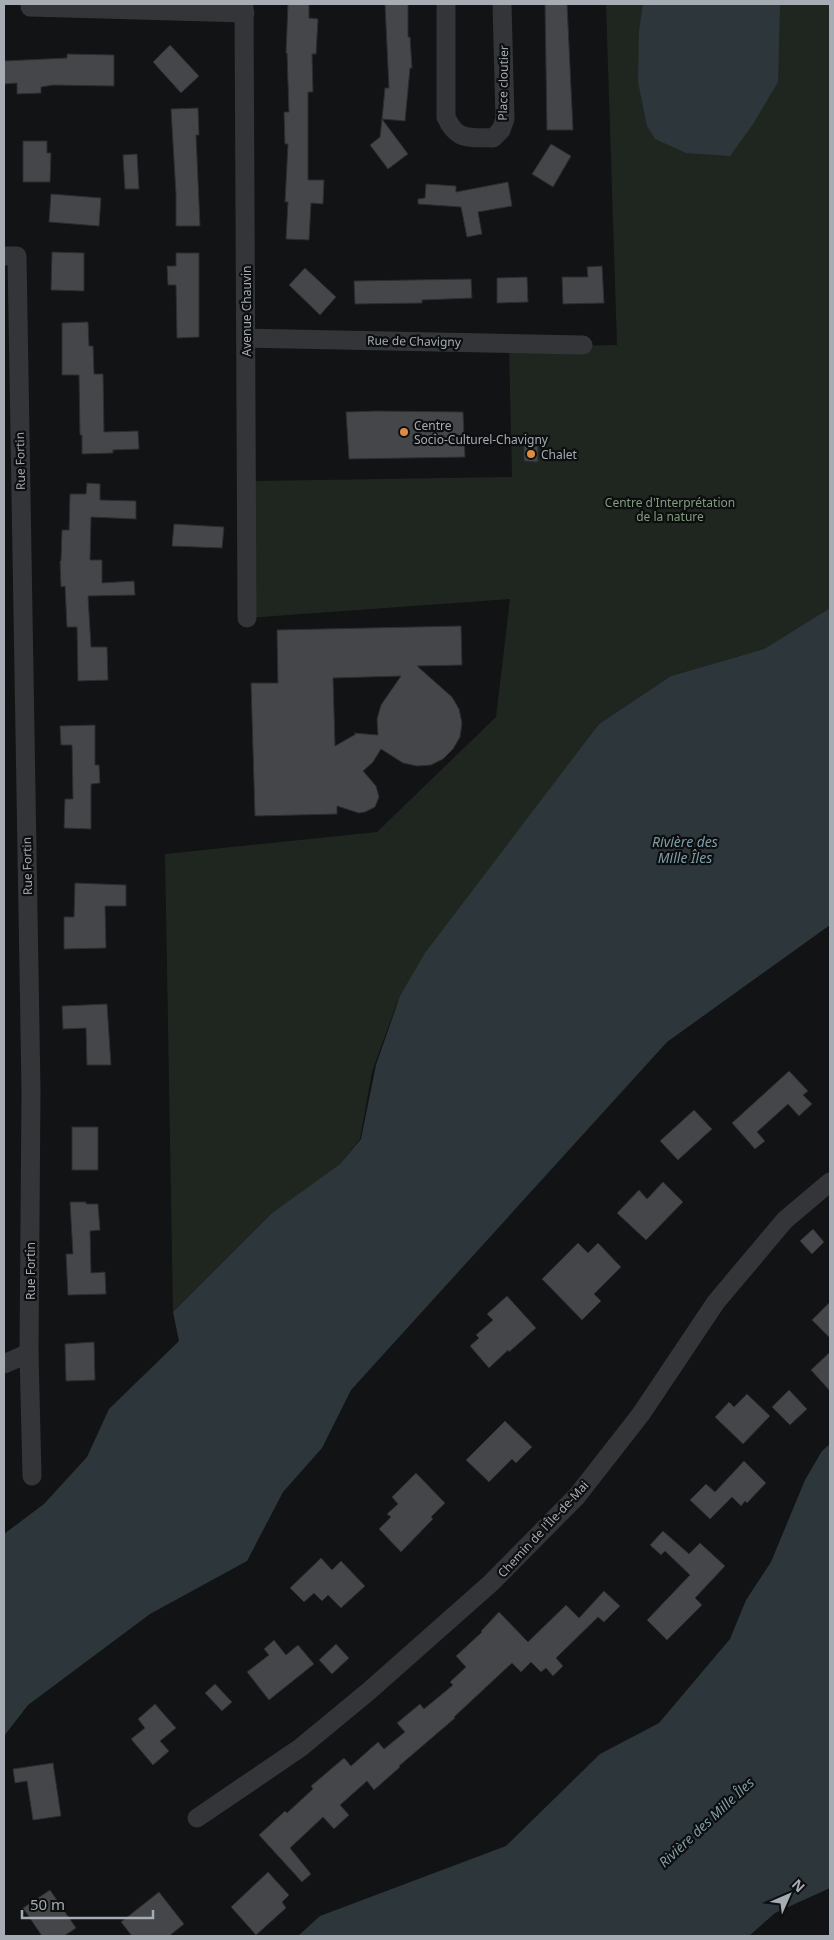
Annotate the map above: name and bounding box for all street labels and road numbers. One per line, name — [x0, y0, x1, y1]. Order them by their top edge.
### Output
street label: Place cloutier — [494, 45, 512, 121]
street label: Avenue Chauvin — [238, 265, 255, 357]
street label: Rue de Chavigny — [367, 332, 462, 350]
street label: Rue Fortin — [11, 432, 29, 490]
street label: Rue Fortin — [18, 837, 36, 895]
street label: Rue Fortin — [22, 1242, 39, 1300]
street label: Chemin de l'Île-de-Mai — [494, 1477, 592, 1581]

